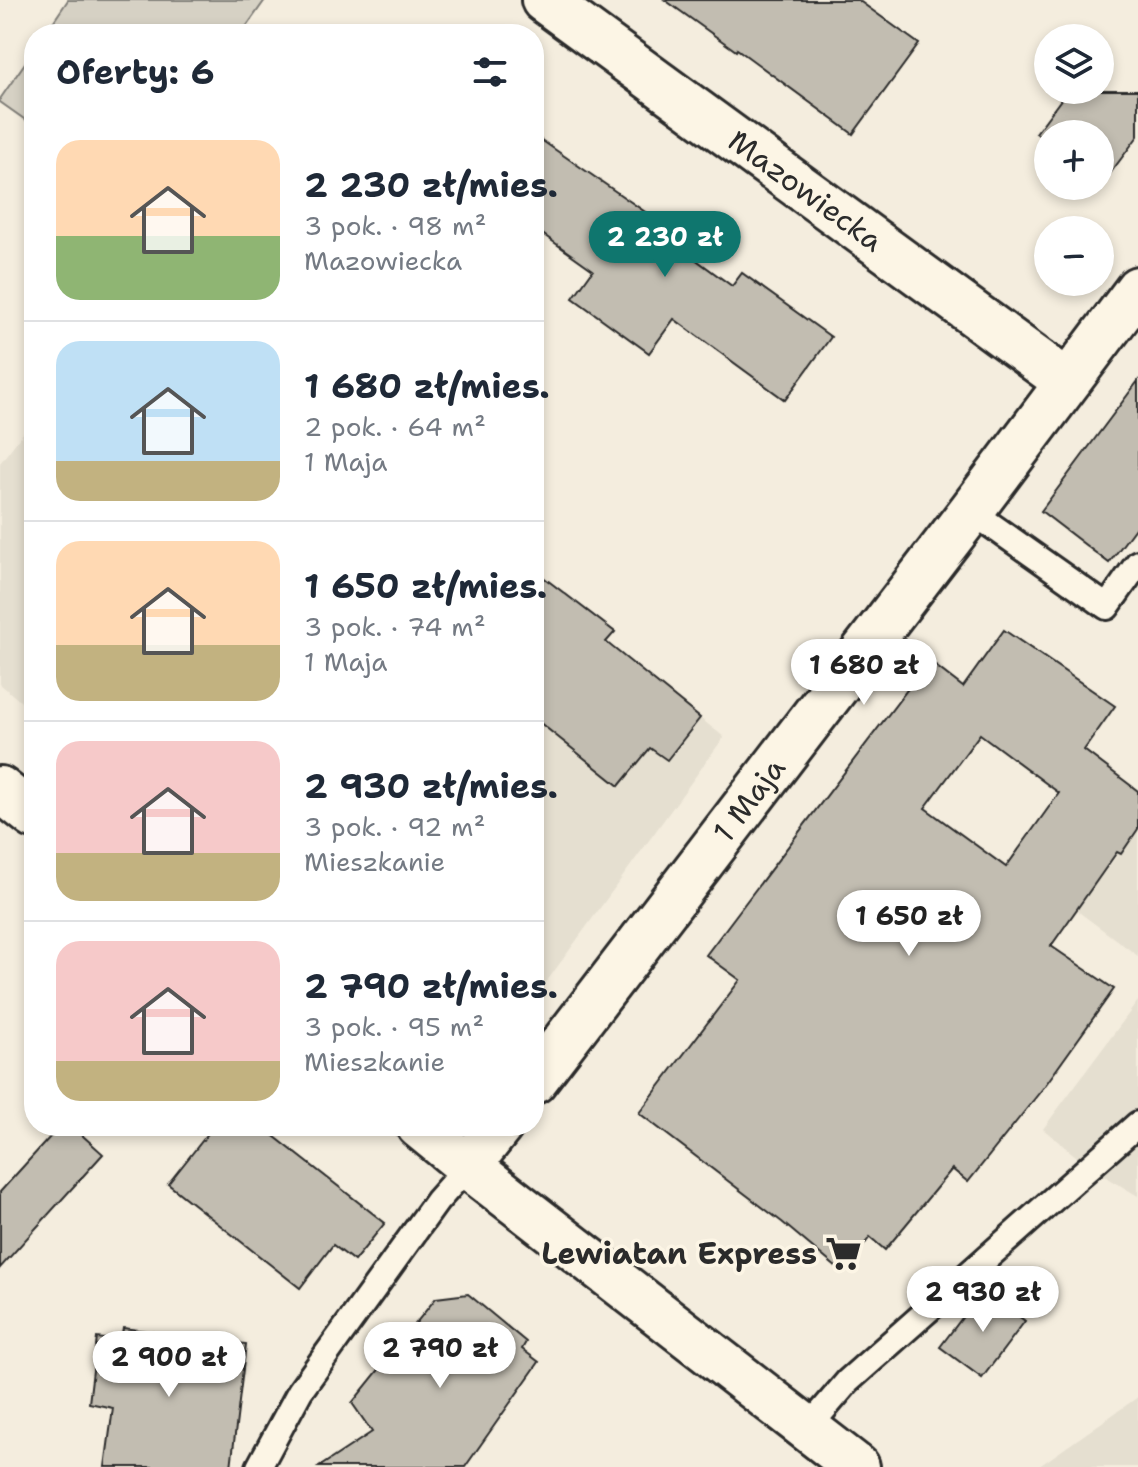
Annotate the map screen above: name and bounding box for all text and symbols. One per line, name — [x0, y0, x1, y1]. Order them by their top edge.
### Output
map controls — [1034, 24, 1114, 296]
button: layers — [1034, 24, 1114, 104]
text: Oferty: 6 — [56, 49, 215, 95]
icon: filters — [468, 50, 512, 94]
street label: Mazowiecka — [720, 120, 892, 261]
button: + — [1034, 120, 1114, 200]
text: 2 230 zł/mies. — [304, 162, 558, 208]
icon: home — [120, 172, 216, 268]
text: 3 pok. · 98 m² — [304, 208, 486, 243]
pin: 2 230 zł — [582, 211, 748, 279]
button: − — [1034, 216, 1114, 296]
text: 2 230 zł — [607, 219, 723, 254]
text: Mazowiecka — [304, 243, 462, 278]
text: 1 680 zł/mies. — [304, 363, 550, 409]
icon: home — [120, 373, 216, 469]
text: 2 pok. · 64 m² — [304, 409, 486, 444]
text: 1 Maja — [304, 444, 388, 479]
text: 1 650 zł/mies. — [304, 563, 547, 609]
icon: home — [120, 573, 216, 669]
text: 3 pok. · 74 m² — [304, 609, 486, 644]
pin: 1 680 zł — [781, 639, 947, 707]
text: 1 Maja — [304, 644, 388, 679]
text: 1 680 zł — [809, 647, 919, 682]
street label: 1 Maja — [703, 749, 795, 850]
text: 2 930 zł/mies. — [304, 763, 558, 809]
icon: home — [120, 773, 216, 869]
text: 3 pok. · 92 m² — [304, 809, 485, 844]
text: Mieszkanie — [304, 844, 445, 879]
pin: 1 650 zł — [826, 890, 992, 958]
text: 1 650 zł — [855, 898, 963, 933]
text: 2 790 zł/mies. — [304, 963, 558, 1009]
icon: home — [120, 973, 216, 1069]
text: 3 pok. · 95 m² — [304, 1009, 484, 1044]
text: Mieszkanie — [304, 1044, 445, 1079]
place label: Lewiatan Express — [542, 1233, 817, 1274]
supermarket icon: Lewiatan Express — [824, 1235, 862, 1273]
pin: 2 930 zł — [900, 1266, 1066, 1334]
text: 2 930 zł — [925, 1274, 1041, 1309]
pin: 2 790 zł — [357, 1322, 523, 1390]
text: 2 790 zł — [382, 1330, 498, 1365]
pin: 2 900 zł — [86, 1331, 252, 1399]
text: 2 900 zł — [111, 1339, 227, 1374]

